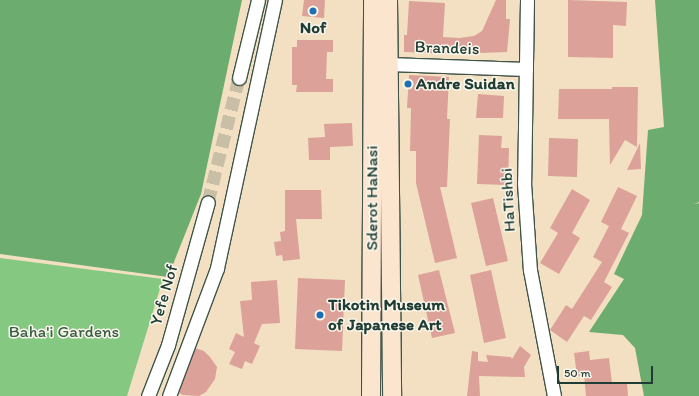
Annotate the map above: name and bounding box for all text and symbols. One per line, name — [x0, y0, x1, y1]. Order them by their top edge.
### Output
marker: Nof — [308, 6, 318, 16]
place label: Nof — [300, 18, 326, 38]
street label: Brandeis — [414, 37, 480, 59]
place label: Andre Suidan — [416, 74, 515, 94]
marker: Andre Suidan — [403, 79, 413, 89]
street label: Sderot HaNasi — [362, 146, 382, 250]
street label: HaTishbi — [496, 168, 520, 232]
street label: Yefe Nof — [146, 262, 182, 328]
place label: Tikotin Museum of Japanese Art — [328, 295, 445, 335]
marker: Tikotin Museum of Japanese Art — [315, 310, 325, 320]
park label: Baha'i Gardens — [9, 322, 119, 342]
scale bar — [559, 358, 655, 384]
text: 50 m — [564, 366, 590, 380]

